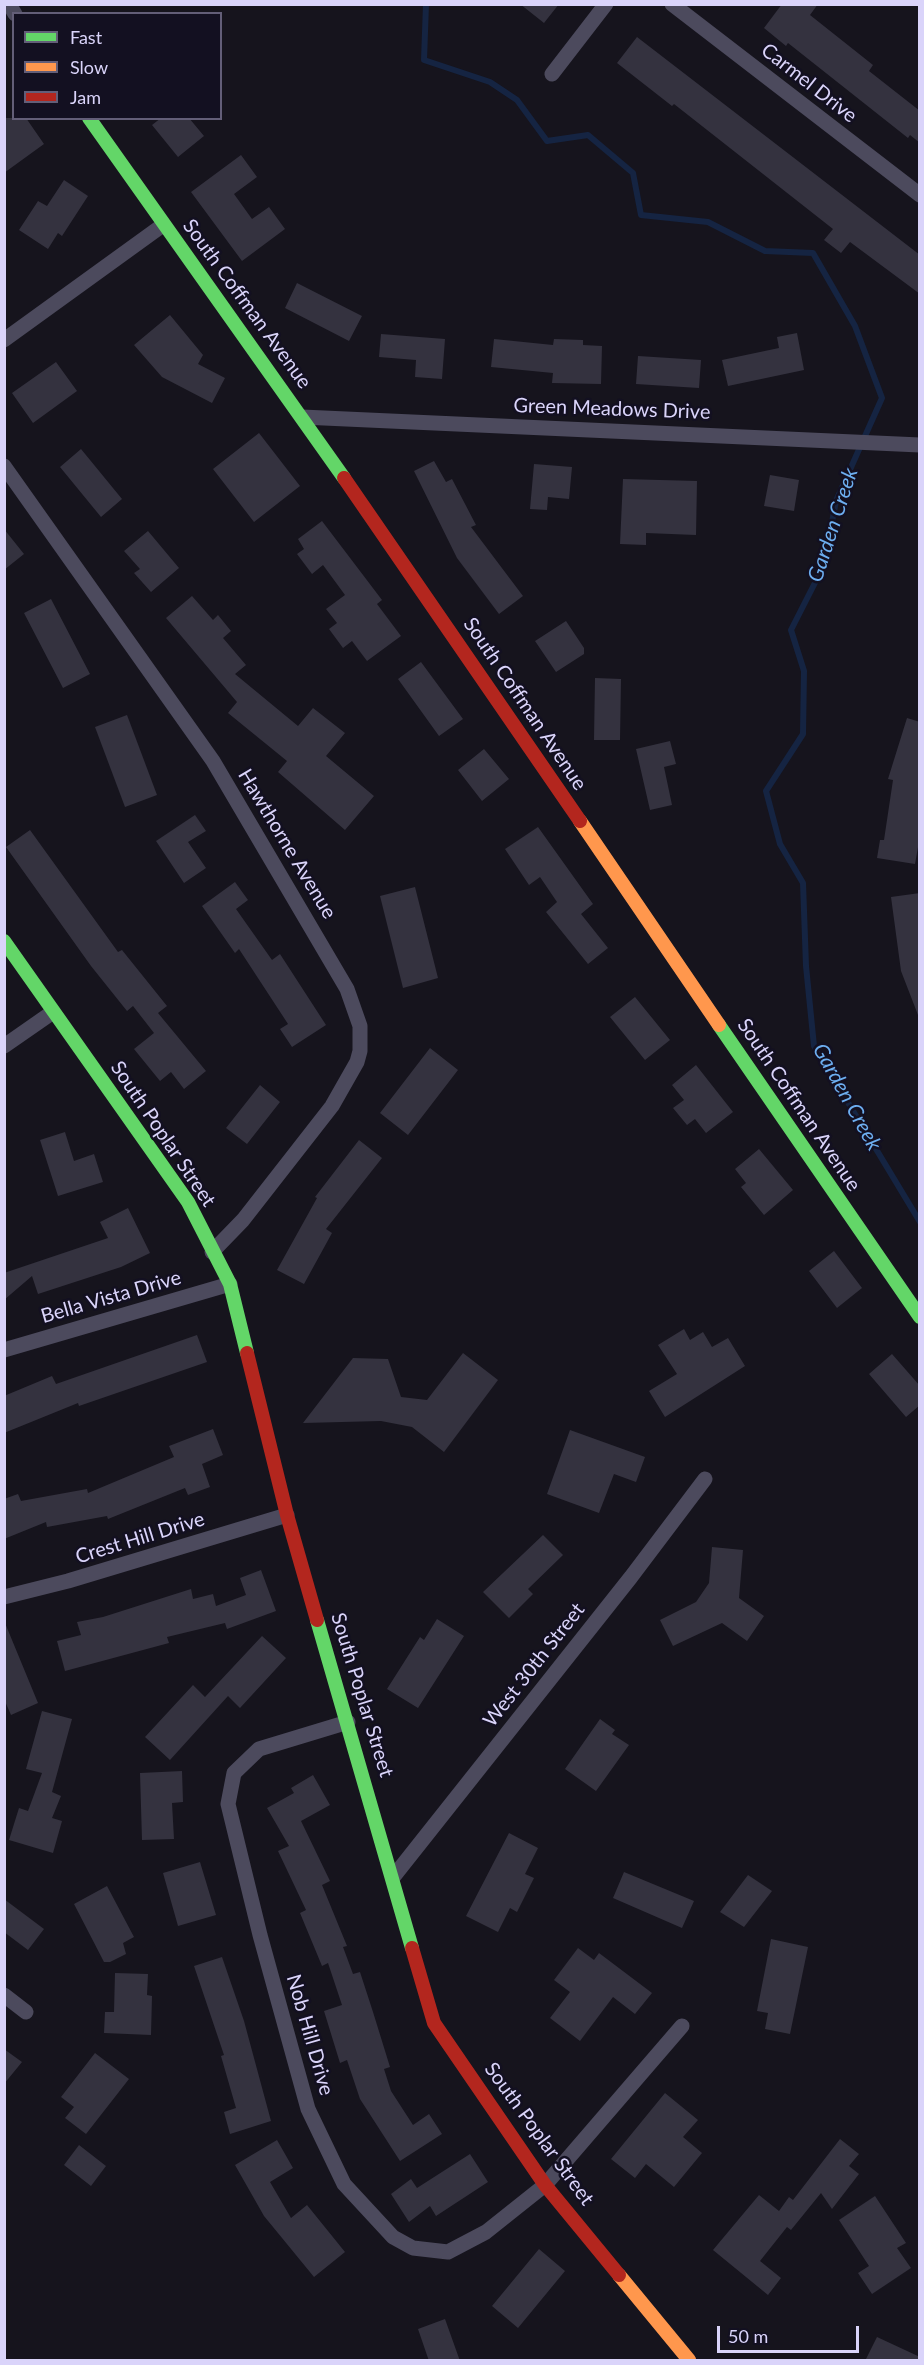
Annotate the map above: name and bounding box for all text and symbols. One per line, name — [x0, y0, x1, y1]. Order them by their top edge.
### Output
legend — [12, 12, 222, 120]
text: Fast — [70, 26, 102, 48]
street label: Carmel Drive — [756, 38, 862, 128]
text: Slow — [70, 56, 108, 78]
text: Jam — [70, 86, 101, 108]
street label: South Coffman Avenue — [178, 215, 316, 393]
street label: Green Meadows Drive — [513, 394, 711, 424]
water label: Garden Creek — [803, 465, 863, 585]
street label: South Coffman Avenue — [458, 613, 592, 795]
street label: Hawthorne Avenue — [233, 765, 341, 923]
street label: South Coffman Avenue — [732, 1014, 866, 1196]
water label: Garden Creek — [807, 1039, 887, 1155]
street label: South Poplar Street — [105, 1057, 221, 1211]
street label: Bella Vista Drive — [38, 1266, 184, 1328]
street label: Crest Hill Drive — [72, 1507, 208, 1569]
street label: West 30th Street — [478, 1598, 590, 1732]
street label: South Poplar Street — [326, 1610, 398, 1780]
street label: Nob Hill Drive — [281, 1972, 339, 2098]
street label: South Poplar Street — [479, 2058, 599, 2210]
scale bar — [720, 2314, 862, 2352]
text: 50 m — [728, 2325, 768, 2347]

